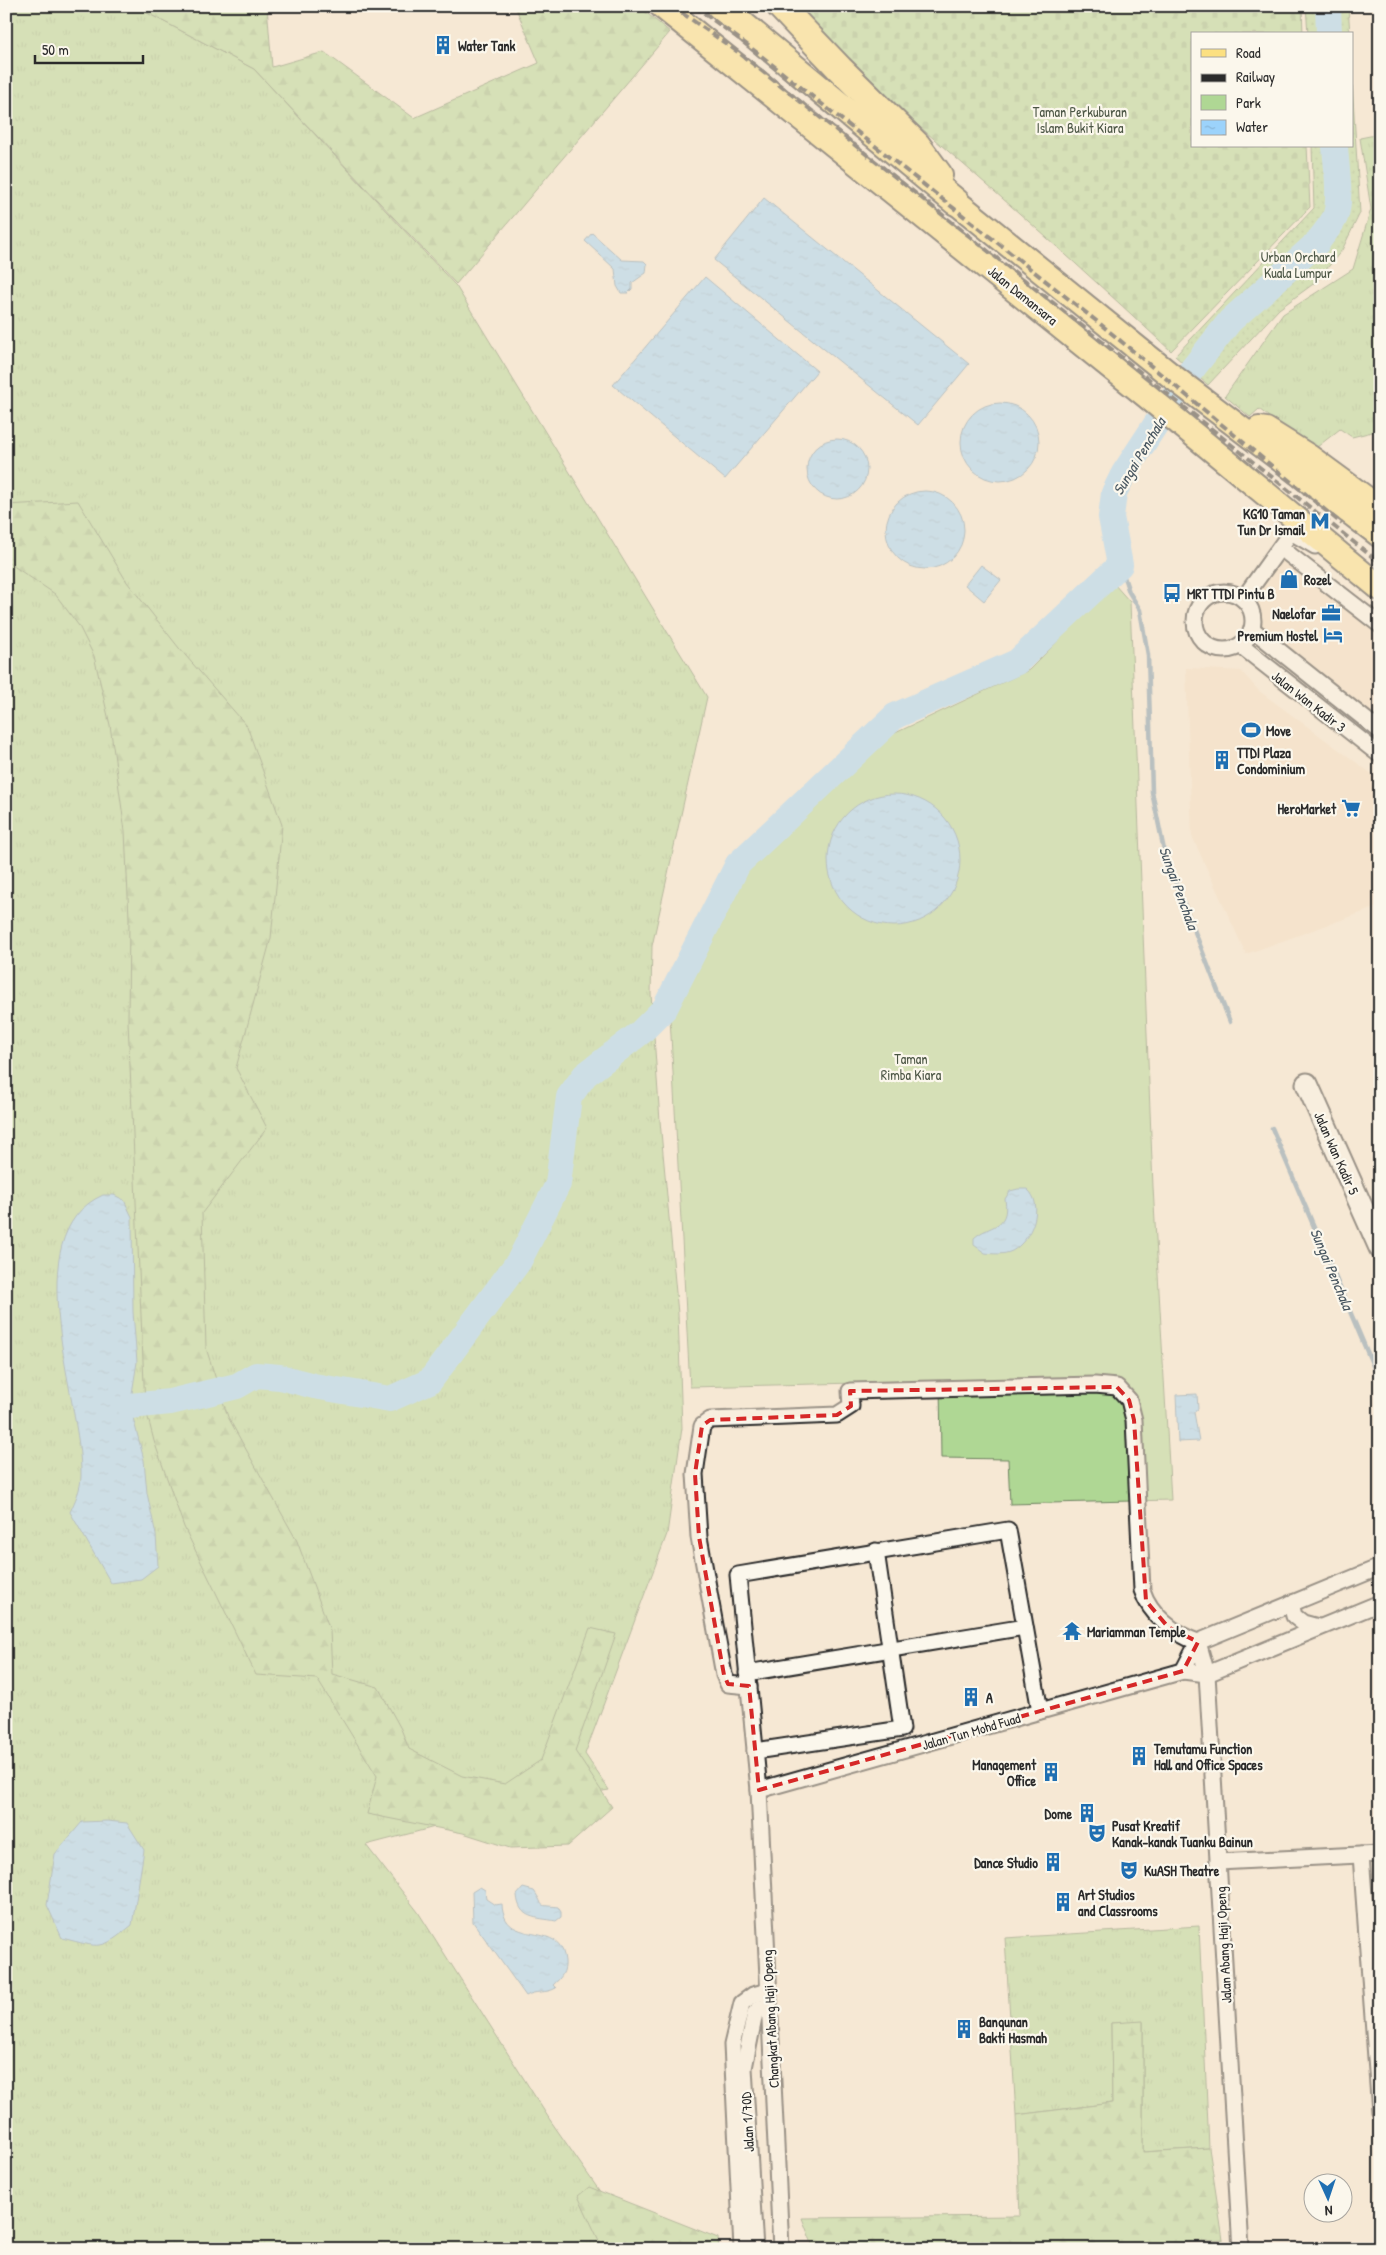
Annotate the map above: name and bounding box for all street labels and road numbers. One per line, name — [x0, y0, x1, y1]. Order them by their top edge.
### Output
street label: Jalan Damansara — [984, 261, 1062, 329]
street label: Jalan Wan Kadir 3 — [1268, 666, 1350, 736]
street label: Jalan Wan Kadir 5 — [1310, 1108, 1364, 1198]
street label: Jalan Tun Mohd Fuad — [920, 1708, 1023, 1754]
street label: Jalan Abang Haji Openg — [1210, 1886, 1237, 2004]
street label: Changkat Abang Haji Openg — [757, 1949, 784, 2089]
street label: Jalan 1/70D — [736, 2091, 758, 2153]

